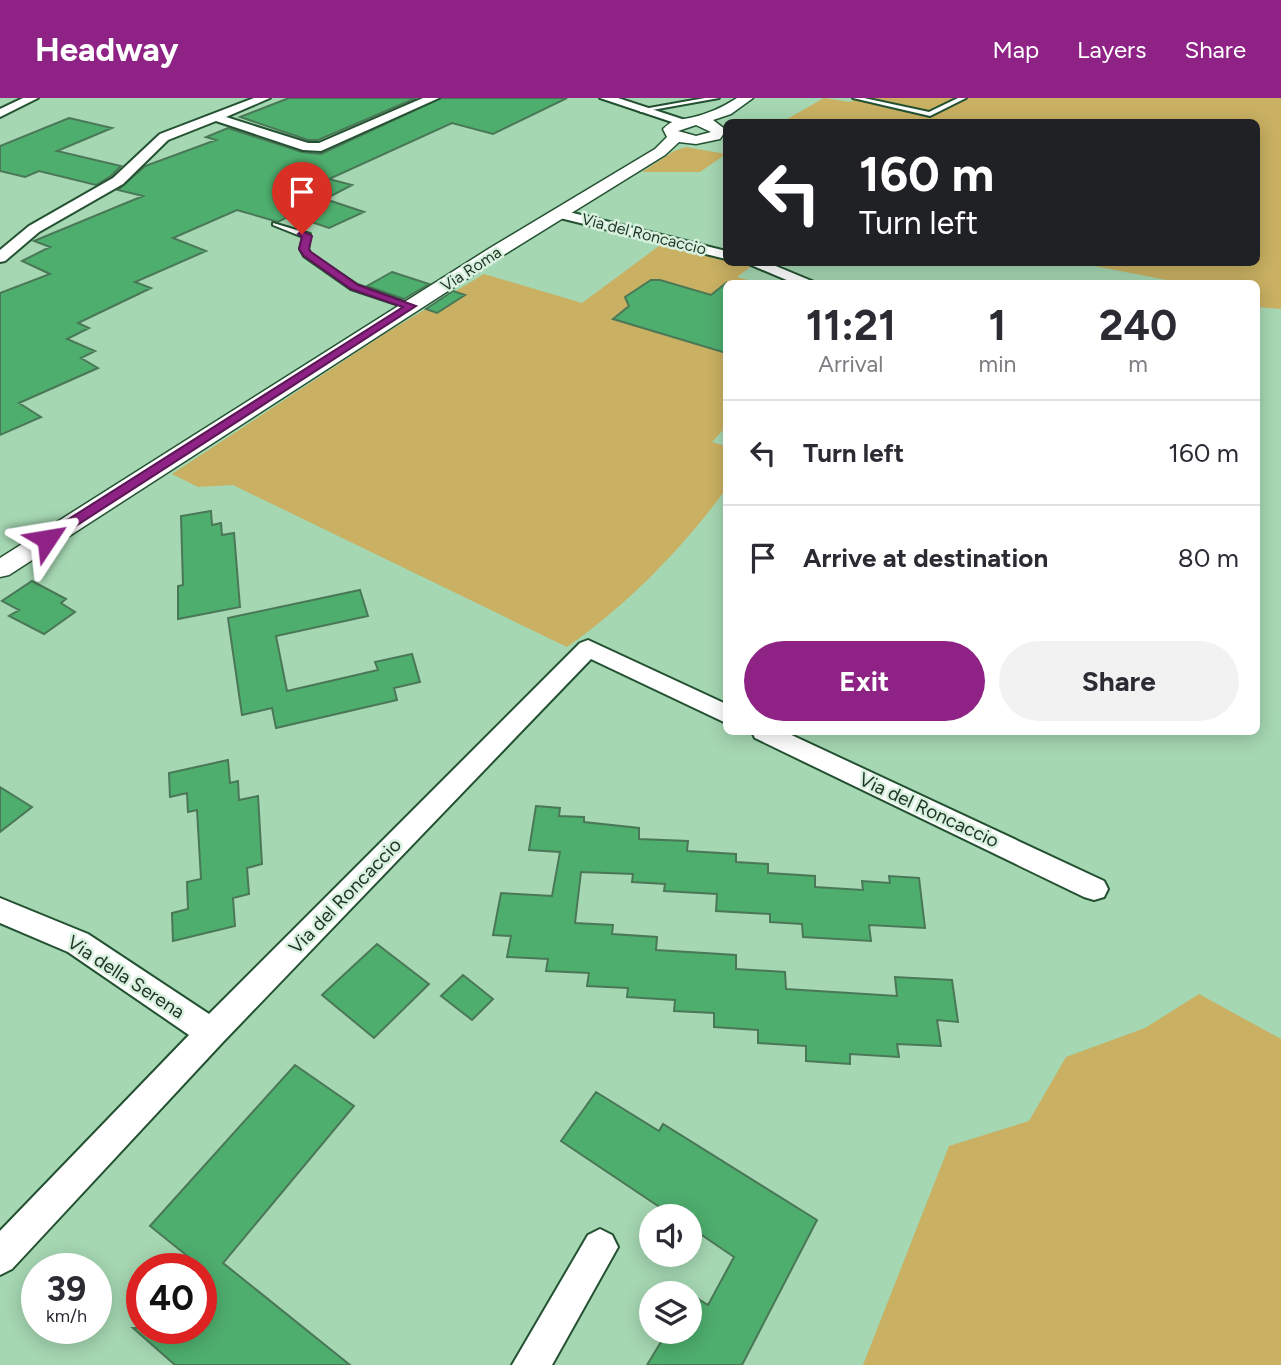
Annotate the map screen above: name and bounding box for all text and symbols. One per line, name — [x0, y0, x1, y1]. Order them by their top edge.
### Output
text: Headway — [35, 30, 178, 69]
text: Map — [992, 35, 1039, 64]
text: Layers — [1077, 35, 1146, 64]
text: Share — [1184, 35, 1246, 64]
text: 160 m — [859, 144, 994, 203]
icon: left — [744, 147, 835, 238]
pin — [272, 162, 332, 234]
icon: arrive — [283, 173, 321, 211]
text: Turn left — [859, 204, 978, 242]
street label: Via del Roncaccio — [580, 209, 708, 259]
street label: Via Roma — [437, 243, 505, 295]
text: 11:21 — [806, 300, 896, 351]
text: 1 — [989, 300, 1006, 351]
text: 240 — [1099, 300, 1177, 351]
text: Arrival — [818, 350, 883, 378]
text: min — [979, 350, 1016, 378]
text: m — [1128, 350, 1148, 378]
icon: left — [744, 434, 782, 472]
text: Turn left — [803, 437, 904, 469]
text: 160 m — [1168, 437, 1239, 469]
position arrow — [10, 502, 84, 576]
icon: arrive — [744, 539, 782, 577]
text: Arrive at destination — [803, 542, 1048, 574]
text: 80 m — [1178, 542, 1239, 574]
button: Exit — [744, 641, 985, 721]
button: Share — [999, 641, 1239, 721]
street label: Via del Roncaccio — [855, 767, 1003, 853]
street label: Via del Roncaccio — [284, 833, 406, 959]
street label: Via della Serena — [63, 930, 189, 1024]
map controls — [639, 1204, 702, 1344]
button: sound — [639, 1204, 702, 1267]
speed limit sign: 40 — [126, 1253, 217, 1344]
text: 39 — [47, 1268, 86, 1310]
button: layers — [639, 1281, 702, 1344]
text: km/h — [46, 1305, 87, 1327]

